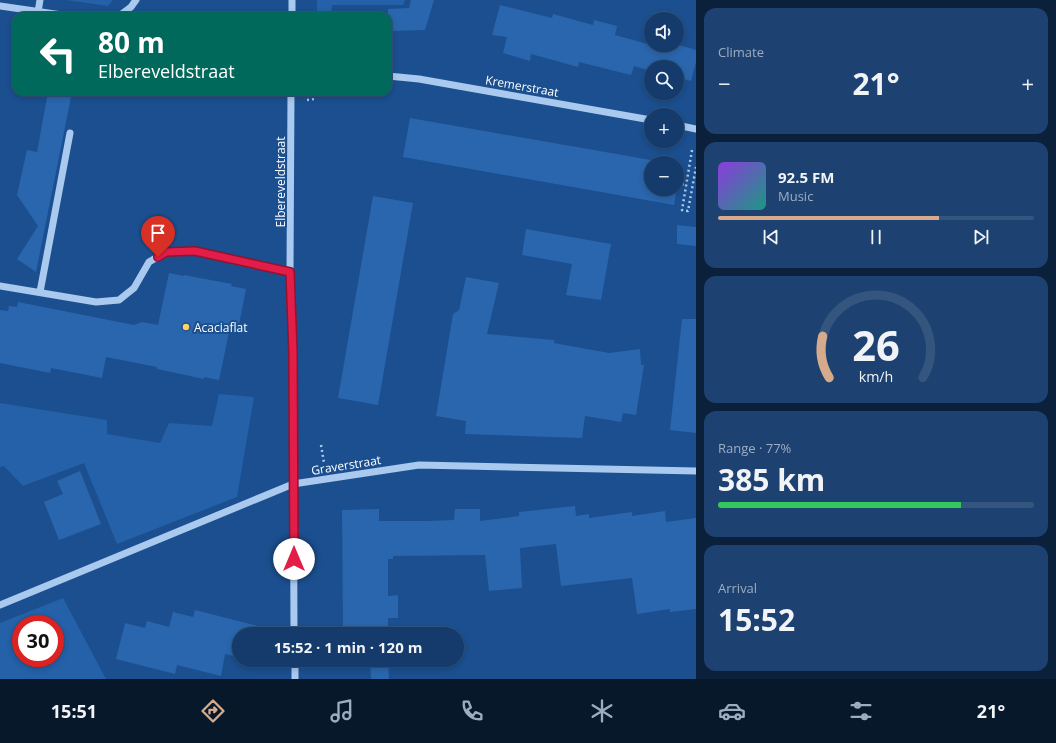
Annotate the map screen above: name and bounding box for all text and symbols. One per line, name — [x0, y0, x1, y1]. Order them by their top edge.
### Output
map controls — [644, 12, 684, 196]
button: sound — [644, 12, 684, 52]
text: 80 m — [98, 23, 165, 61]
icon: left — [32, 28, 84, 80]
text: Climate — [718, 43, 764, 61]
text: Elbereveldstraat — [98, 59, 235, 83]
button: search — [644, 60, 684, 100]
text: 21° — [852, 63, 900, 104]
text: − — [718, 68, 731, 98]
text: + — [1021, 68, 1034, 98]
street label: Kremerstraat — [484, 71, 560, 101]
button: + — [644, 108, 684, 148]
street label: Elbereveldstraat — [272, 136, 289, 228]
button: − — [644, 156, 684, 196]
text: 92.5 FM — [778, 167, 834, 187]
text: Music — [778, 187, 813, 205]
pin — [141, 216, 175, 257]
icon: arrive — [147, 222, 169, 244]
icon: previous — [760, 226, 782, 248]
icon: pause — [865, 226, 887, 248]
icon: next — [970, 226, 992, 248]
text: 26 — [852, 316, 900, 372]
place label: Acaciaflat — [194, 319, 247, 336]
marker: Acaciaflat — [181, 322, 191, 332]
text: km/h — [859, 366, 893, 385]
text: Range · 77% — [718, 439, 791, 457]
street label: Graverstraat — [310, 451, 382, 479]
text: 385 km — [718, 459, 825, 500]
position arrow — [273, 538, 315, 580]
text: Arrival — [718, 579, 757, 597]
text: 15:52 — [718, 599, 795, 640]
speed limit sign: 30 — [12, 615, 64, 667]
text: 15:52 · 1 min · 120 m — [274, 637, 422, 657]
icon: directions — [199, 697, 227, 725]
icon: music — [328, 697, 356, 725]
icon: phone — [458, 697, 486, 725]
icon: climate — [588, 697, 616, 725]
icon: car — [718, 697, 746, 725]
icon: filters — [847, 697, 875, 725]
text: 15:51 — [51, 699, 97, 723]
text: 21° — [977, 699, 1005, 723]

